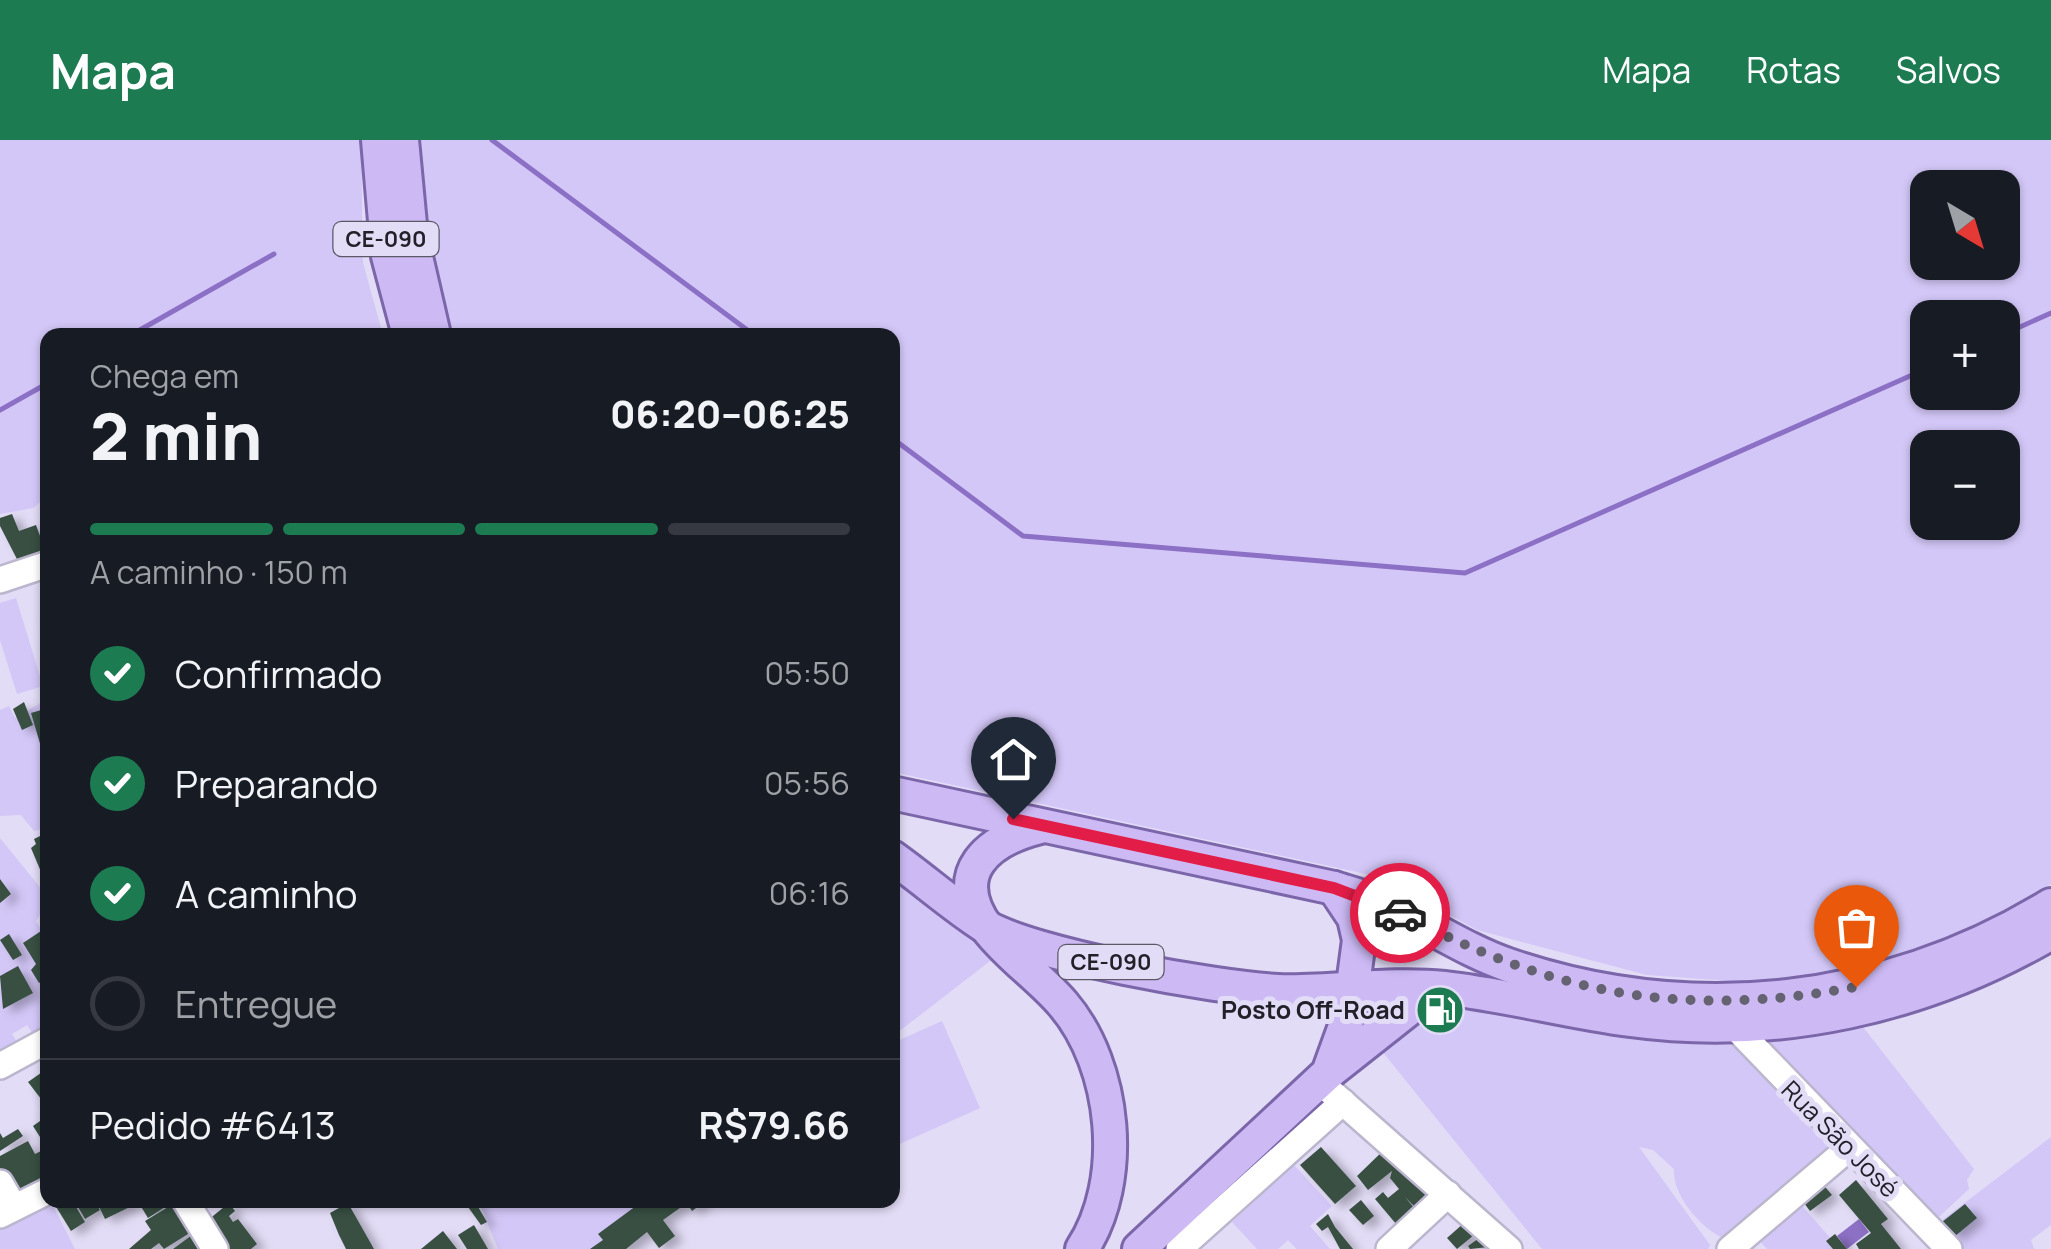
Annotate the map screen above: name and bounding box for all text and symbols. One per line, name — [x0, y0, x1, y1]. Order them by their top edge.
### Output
text: Mapa — [50, 38, 176, 103]
text: Mapa — [1602, 46, 1691, 94]
text: Rotas — [1746, 46, 1841, 94]
text: Salvos — [1896, 46, 2001, 94]
north arrow — [1910, 170, 2020, 280]
map controls — [1910, 170, 2020, 540]
road number: CE-090 — [334, 222, 438, 256]
button: + — [1910, 300, 2020, 410]
text: Chega em — [90, 354, 239, 398]
text: 06:20–06:25 — [610, 387, 850, 439]
text: 2 min — [90, 391, 262, 480]
button: − — [1910, 430, 2020, 540]
text: A caminho · 150 m — [90, 550, 348, 594]
icon: check — [90, 646, 145, 701]
text: Confirmado — [175, 647, 382, 699]
text: 05:50 — [764, 651, 850, 695]
pin — [971, 717, 1056, 820]
icon: home — [986, 732, 1041, 787]
icon: check — [90, 756, 145, 811]
text: Preparando — [175, 757, 378, 809]
text: 05:56 — [764, 761, 850, 805]
courier — [1350, 863, 1450, 963]
icon: check — [90, 866, 145, 921]
text: A caminho — [175, 867, 357, 919]
text: 06:16 — [769, 871, 850, 915]
pin — [1814, 885, 1899, 988]
icon: car — [1373, 886, 1428, 941]
icon: bag — [1829, 900, 1884, 955]
road number: CE-090 — [1058, 945, 1164, 979]
text: Entregue — [175, 977, 337, 1029]
fuel station icon: Posto Off-Road — [1414, 984, 1466, 1036]
place label: Posto Off-Road — [1221, 992, 1405, 1027]
street label: Rua São José — [1774, 1072, 1907, 1205]
text: Pedido #6413 — [90, 1098, 336, 1150]
text: R$79.66 — [699, 1098, 850, 1150]

